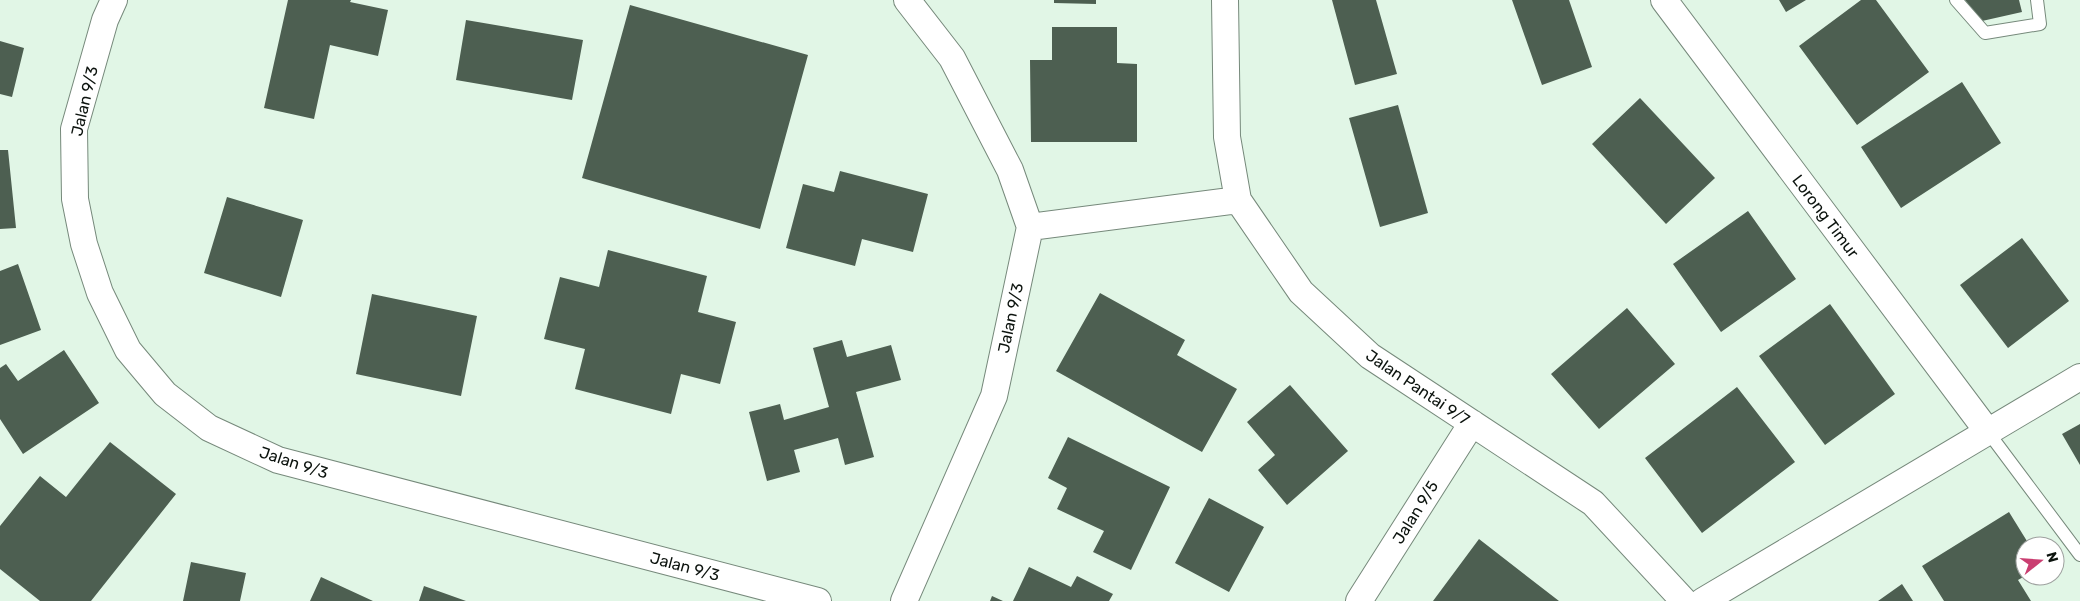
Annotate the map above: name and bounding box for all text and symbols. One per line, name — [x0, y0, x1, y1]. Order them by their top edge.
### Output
street label: Jalan 9/3 — [67, 64, 102, 138]
street label: Lorong Timur — [1788, 171, 1863, 262]
street label: Jalan 9/3 — [994, 281, 1027, 355]
street label: Jalan Pantai 9/7 — [1362, 346, 1473, 429]
street label: Jalan 9/3 — [257, 442, 331, 483]
street label: Jalan 9/5 — [1389, 477, 1442, 547]
north arrow — [2015, 536, 2065, 586]
street label: Jalan 9/3 — [648, 548, 722, 585]
text: N — [2042, 550, 2062, 565]

